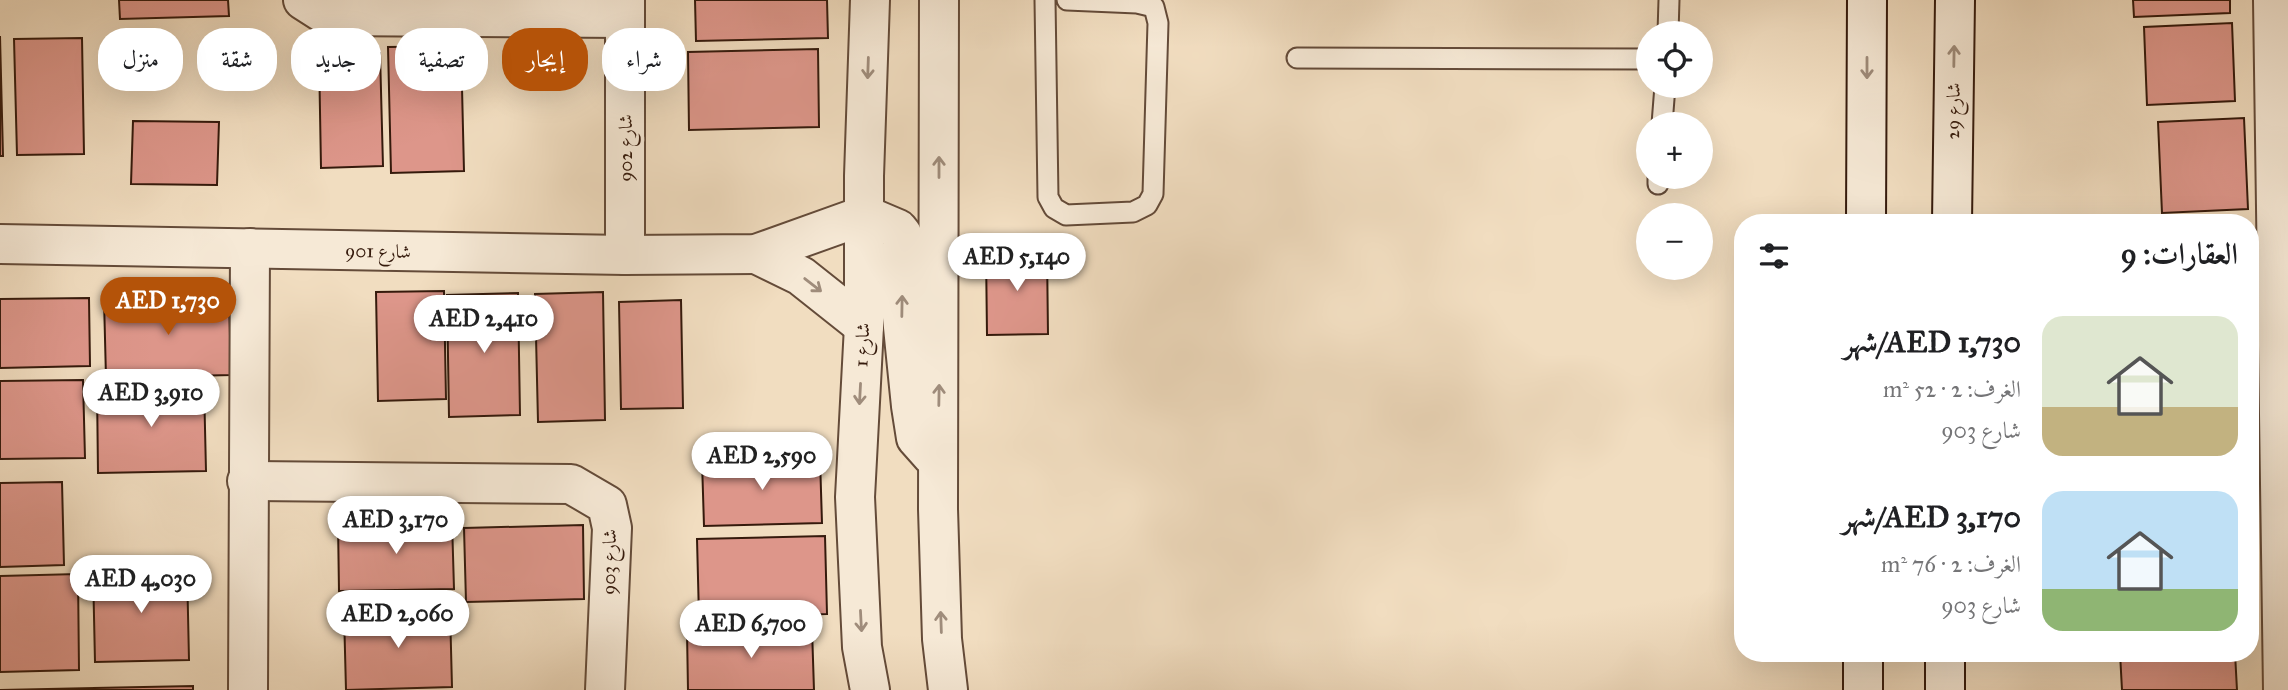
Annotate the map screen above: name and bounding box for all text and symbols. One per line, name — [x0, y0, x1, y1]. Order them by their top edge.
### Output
map controls — [1636, 21, 1713, 280]
button: locate — [1636, 21, 1713, 98]
chip: منزل — [98, 28, 183, 91]
chip: شقة — [197, 28, 277, 91]
chip: جديد — [291, 28, 381, 91]
chip: تصفية — [395, 28, 488, 91]
chip: إيجار — [502, 28, 588, 91]
chip: شراء — [602, 28, 686, 91]
one-way arrow — [1947, 45, 1961, 68]
one-way arrow — [861, 56, 874, 79]
one-way arrow — [1860, 56, 1874, 79]
street label: شارع 29 — [1941, 82, 1969, 140]
button: + — [1636, 112, 1713, 189]
street label: شارع 902 — [614, 114, 641, 182]
one-way arrow — [932, 156, 946, 179]
button: − — [1636, 203, 1713, 280]
pin: AED 5,140 — [937, 233, 1097, 293]
text: العقارات: 9 — [2121, 236, 2238, 272]
icon: filters — [1755, 237, 1793, 275]
street label: شارع 901 — [345, 239, 411, 267]
text: AED 5,140 — [964, 242, 1070, 270]
pin: AED 1,730 — [88, 278, 248, 337]
one-way arrow — [803, 278, 821, 293]
text: AED 1,730 — [116, 286, 220, 314]
one-way arrow — [895, 295, 909, 318]
pin: AED 2,410 — [404, 296, 564, 355]
text: AED 2,410 — [430, 304, 538, 332]
street label: شارع 1 — [849, 322, 879, 368]
text: AED 1,730/شهر — [1843, 324, 2021, 360]
icon: home — [2098, 344, 2182, 428]
pin: AED 3,910 — [71, 370, 231, 429]
text: الغرف: 2 · 52 m² — [1883, 375, 2021, 403]
text: AED 3,910 — [99, 378, 203, 406]
one-way arrow — [853, 382, 866, 404]
one-way arrow — [932, 383, 946, 406]
text: شارع 903 — [1941, 416, 2021, 444]
pin: AED 2,590 — [682, 433, 842, 492]
text: AED 2,590 — [708, 441, 816, 469]
pin: AED 3,170 — [316, 496, 476, 556]
text: AED 3,170/شهر — [1842, 499, 2021, 535]
text: AED 3,170 — [344, 505, 448, 533]
icon: home — [2098, 519, 2182, 603]
street label: شارع 903 — [597, 529, 625, 595]
text: الغرف: 2 · 76 m² — [1881, 550, 2021, 578]
pin: AED 4,030 — [61, 556, 221, 615]
text: AED 4,030 — [86, 564, 196, 592]
pin: AED 2,060 — [318, 590, 478, 650]
text: شارع 903 — [1941, 591, 2021, 619]
text: AED 2,060 — [342, 599, 454, 627]
pin: AED 6,700 — [671, 600, 831, 660]
text: AED 6,700 — [696, 609, 806, 637]
one-way arrow — [855, 609, 868, 632]
one-way arrow — [935, 611, 948, 634]

